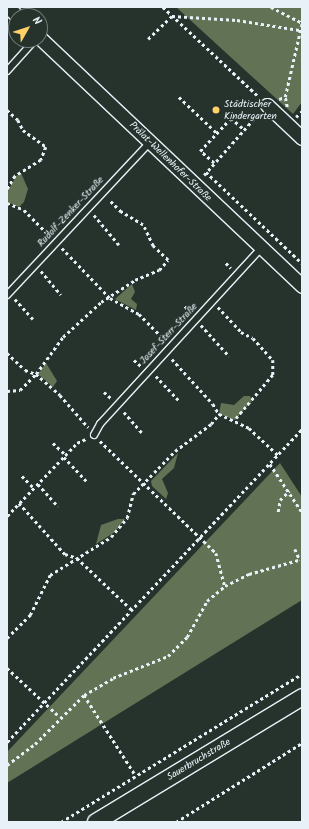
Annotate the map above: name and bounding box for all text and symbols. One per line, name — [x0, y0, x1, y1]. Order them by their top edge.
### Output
north arrow — [8, 8, 48, 48]
text: N — [27, 13, 46, 29]
place label: Städtischer Kindergarten — [224, 98, 277, 122]
marker: Städtischer Kindergarten — [211, 105, 221, 115]
street label: Prälat-Wellenhofer-Straße — [126, 120, 214, 204]
street label: Rudolf-Zenker-Straße — [35, 174, 107, 250]
street label: Josef-Sterr-Straße — [138, 301, 200, 367]
street label: Sauerbruchstraße — [165, 736, 233, 784]

